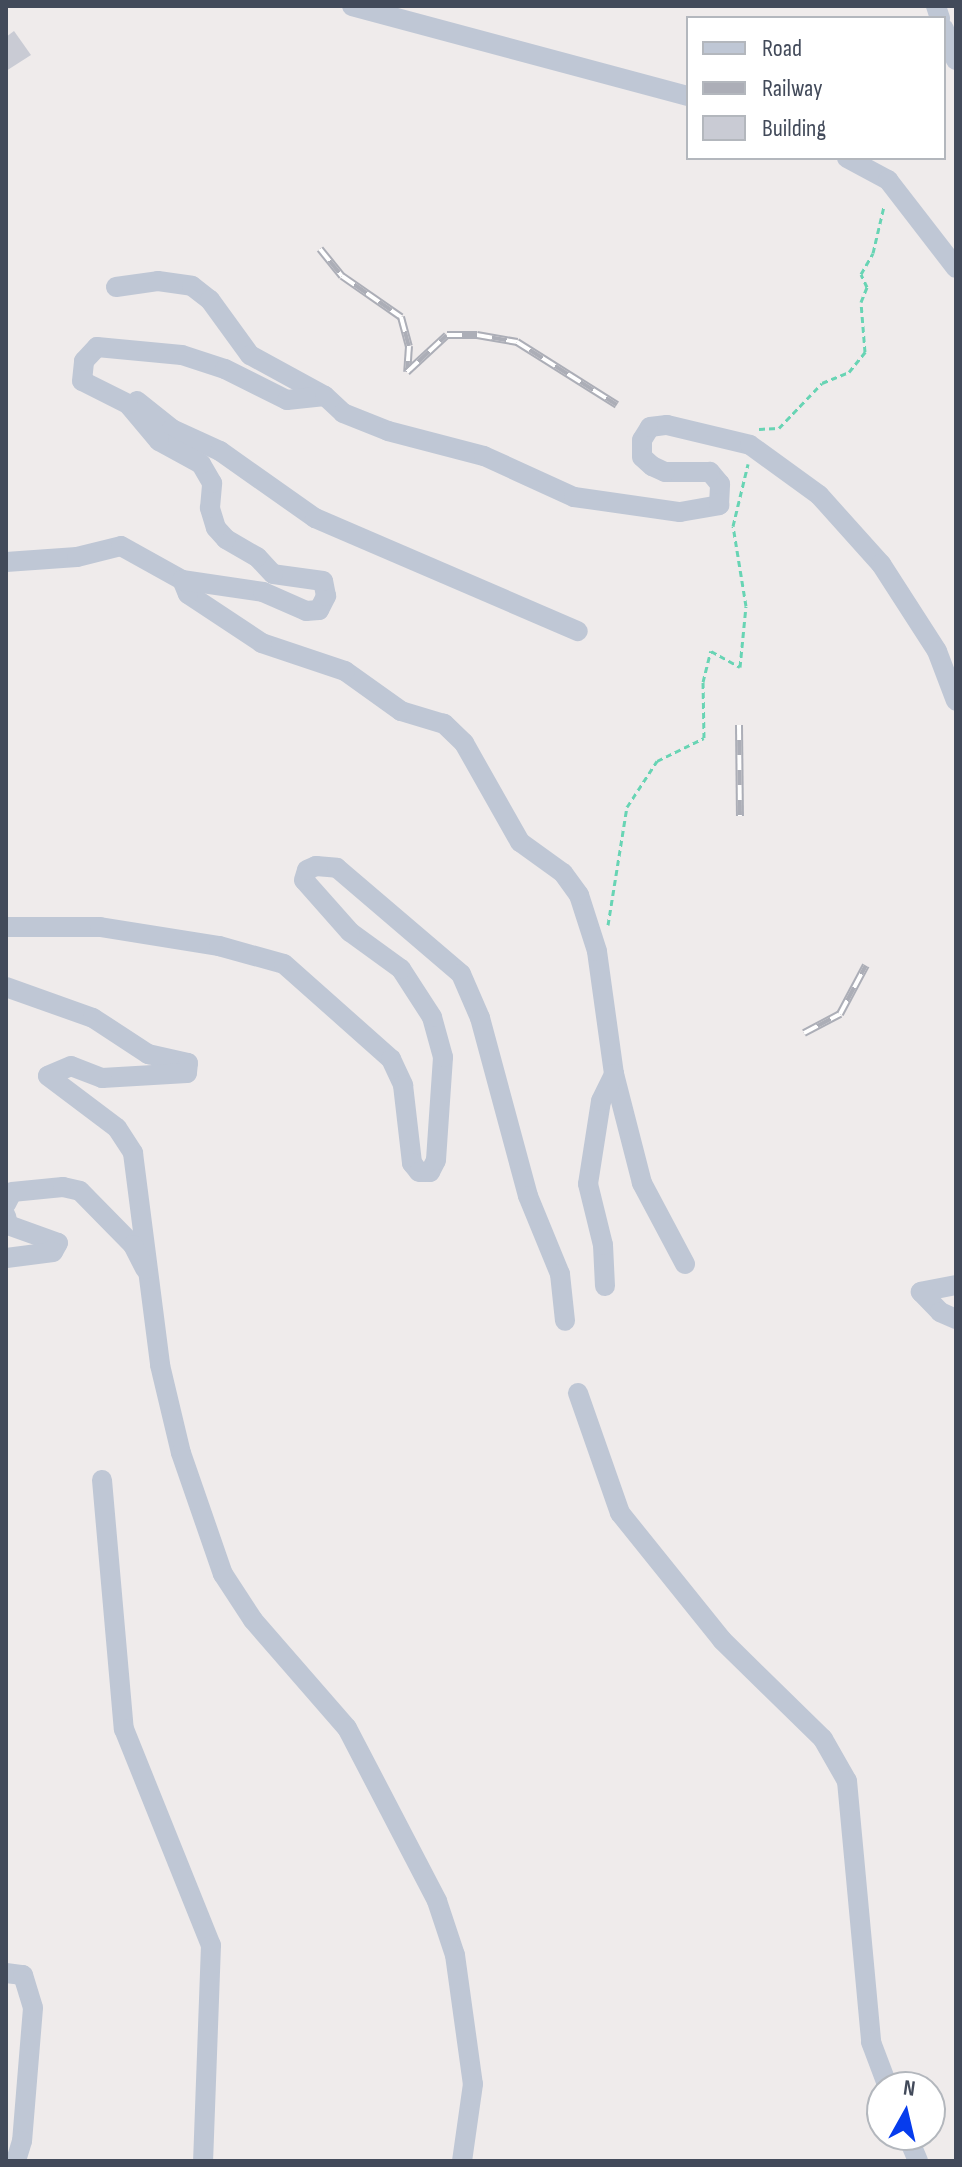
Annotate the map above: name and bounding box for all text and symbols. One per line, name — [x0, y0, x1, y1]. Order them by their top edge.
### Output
legend — [686, 16, 946, 160]
text: Road — [762, 34, 802, 63]
text: Railway — [762, 74, 822, 103]
text: Building — [762, 114, 826, 143]
north arrow — [866, 2071, 946, 2151]
text: N — [901, 2075, 917, 2103]

